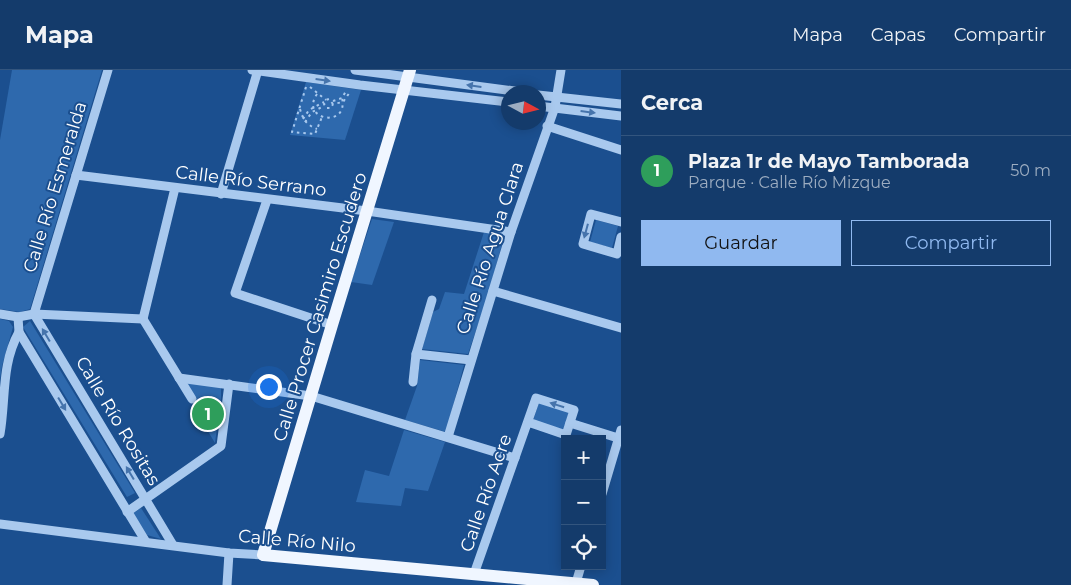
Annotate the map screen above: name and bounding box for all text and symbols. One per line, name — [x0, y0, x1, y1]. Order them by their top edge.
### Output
text: Mapa — [25, 20, 94, 49]
text: Mapa — [792, 24, 843, 46]
text: Capas — [871, 24, 926, 46]
text: Compartir — [954, 24, 1046, 46]
one-way arrow — [315, 76, 331, 84]
one-way arrow — [466, 82, 482, 90]
north arrow — [501, 85, 546, 130]
text: Cerca — [641, 90, 703, 115]
street label: Calle Río Esmeralda — [18, 99, 92, 275]
one-way arrow — [580, 108, 596, 116]
text: Plaza 1r de Mayo Tamborada — [688, 150, 969, 173]
street label: Calle Río Agua Clara — [452, 159, 528, 337]
street label: Calle Río Serrano — [174, 161, 328, 201]
text: 1 — [654, 161, 660, 180]
text: 50 m — [1010, 161, 1051, 180]
street label: Calle Procer Casimiro Escudero — [269, 170, 371, 444]
text: Parque · Calle Río Mizque — [688, 173, 891, 192]
button: Guardar — [641, 220, 841, 266]
button: Compartir — [851, 220, 1051, 266]
one-way arrow — [582, 224, 590, 239]
one-way arrow — [41, 328, 51, 341]
street label: Calle Río Rositas — [71, 353, 165, 490]
your location — [256, 374, 282, 400]
pin: 1 — [192, 395, 224, 433]
one-way arrow — [57, 397, 67, 410]
one-way arrow — [550, 401, 565, 408]
street label: Calle Río Acre — [456, 431, 516, 555]
map controls — [561, 435, 606, 570]
button: + — [561, 435, 606, 480]
one-way arrow — [126, 467, 135, 480]
button: − — [561, 480, 606, 525]
street label: Calle Río Nilo — [237, 525, 357, 557]
button: locate — [561, 525, 606, 570]

